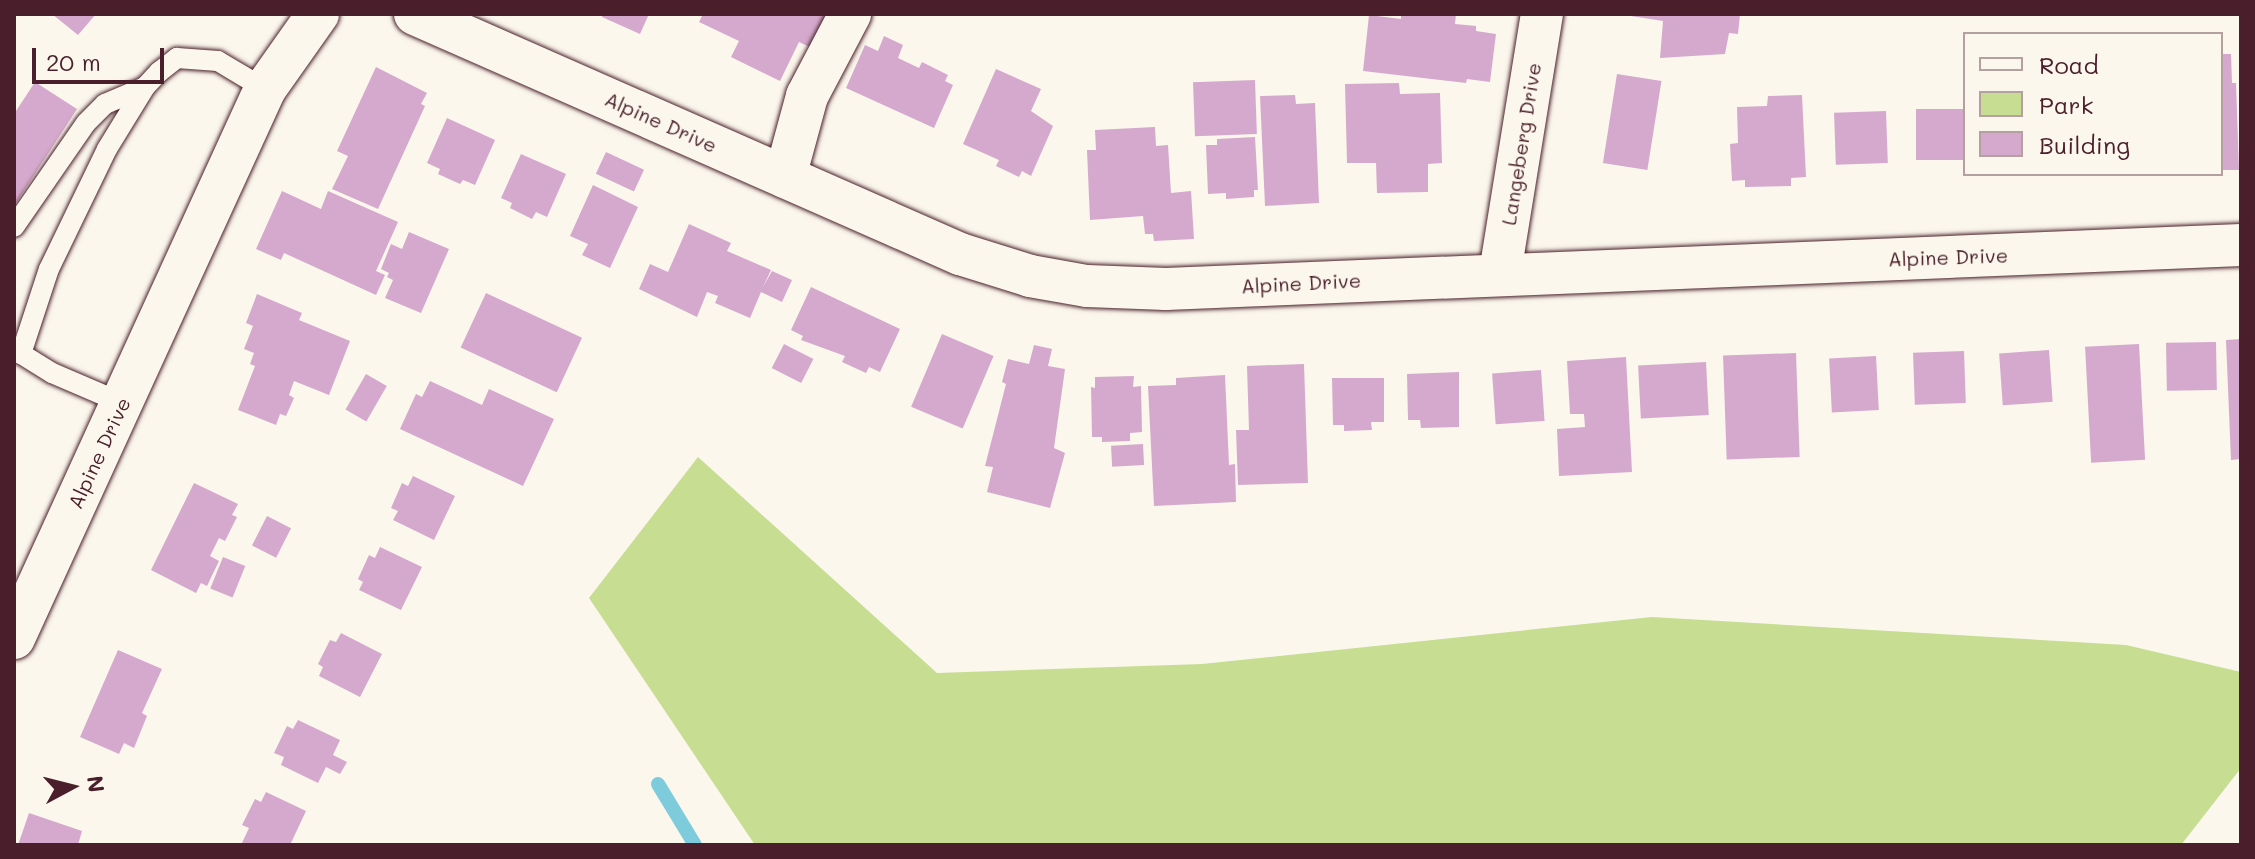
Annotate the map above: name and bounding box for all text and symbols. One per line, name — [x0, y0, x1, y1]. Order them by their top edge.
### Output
scale bar — [36, 32, 168, 82]
legend — [1963, 32, 2223, 176]
text: 20 m — [46, 46, 101, 77]
text: Road — [2039, 49, 2099, 80]
street label: Langeberg Drive — [1496, 61, 1546, 227]
street label: Alpine Drive — [601, 87, 721, 157]
text: Park — [2039, 89, 2093, 120]
text: Building — [2039, 129, 2130, 160]
street label: Alpine Drive — [1888, 243, 2008, 271]
street label: Alpine Drive — [1240, 268, 1362, 298]
street label: Alpine Drive — [63, 394, 135, 512]
north arrow — [32, 747, 112, 827]
text: N — [81, 774, 112, 794]

